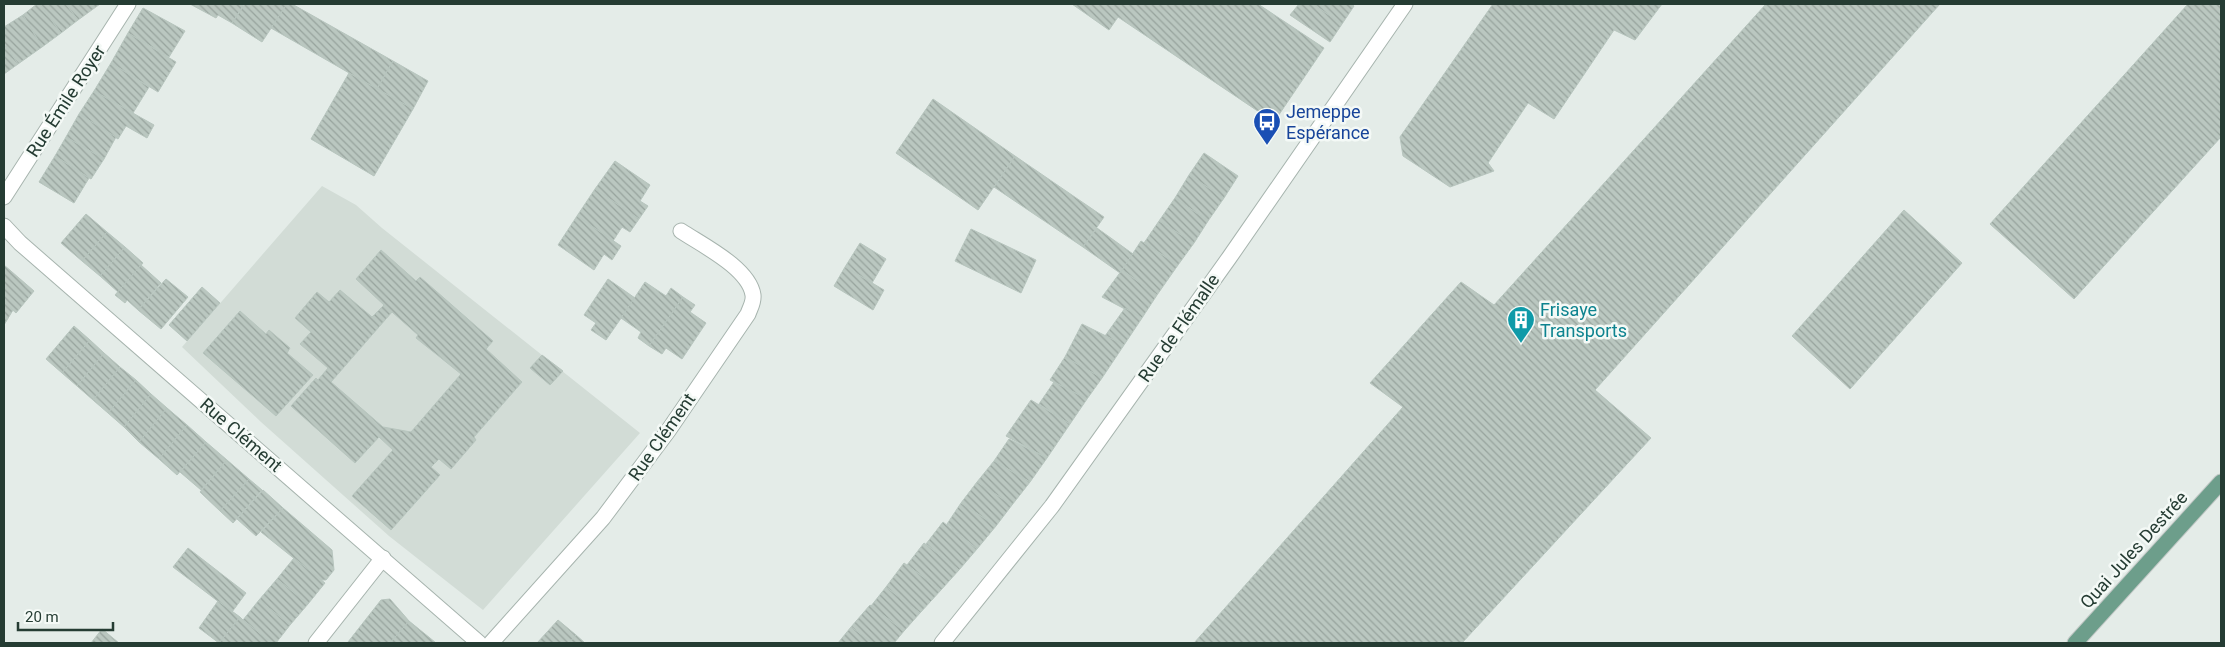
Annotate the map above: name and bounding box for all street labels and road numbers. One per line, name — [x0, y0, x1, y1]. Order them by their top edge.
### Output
street label: Rue Émile Royer — [22, 41, 110, 161]
street label: Rue de Flémalle — [1134, 270, 1224, 386]
street label: Rue Clément — [624, 389, 699, 484]
street label: Rue Clément — [196, 393, 287, 476]
street label: Quai Jules Destrée — [2076, 487, 2192, 612]

